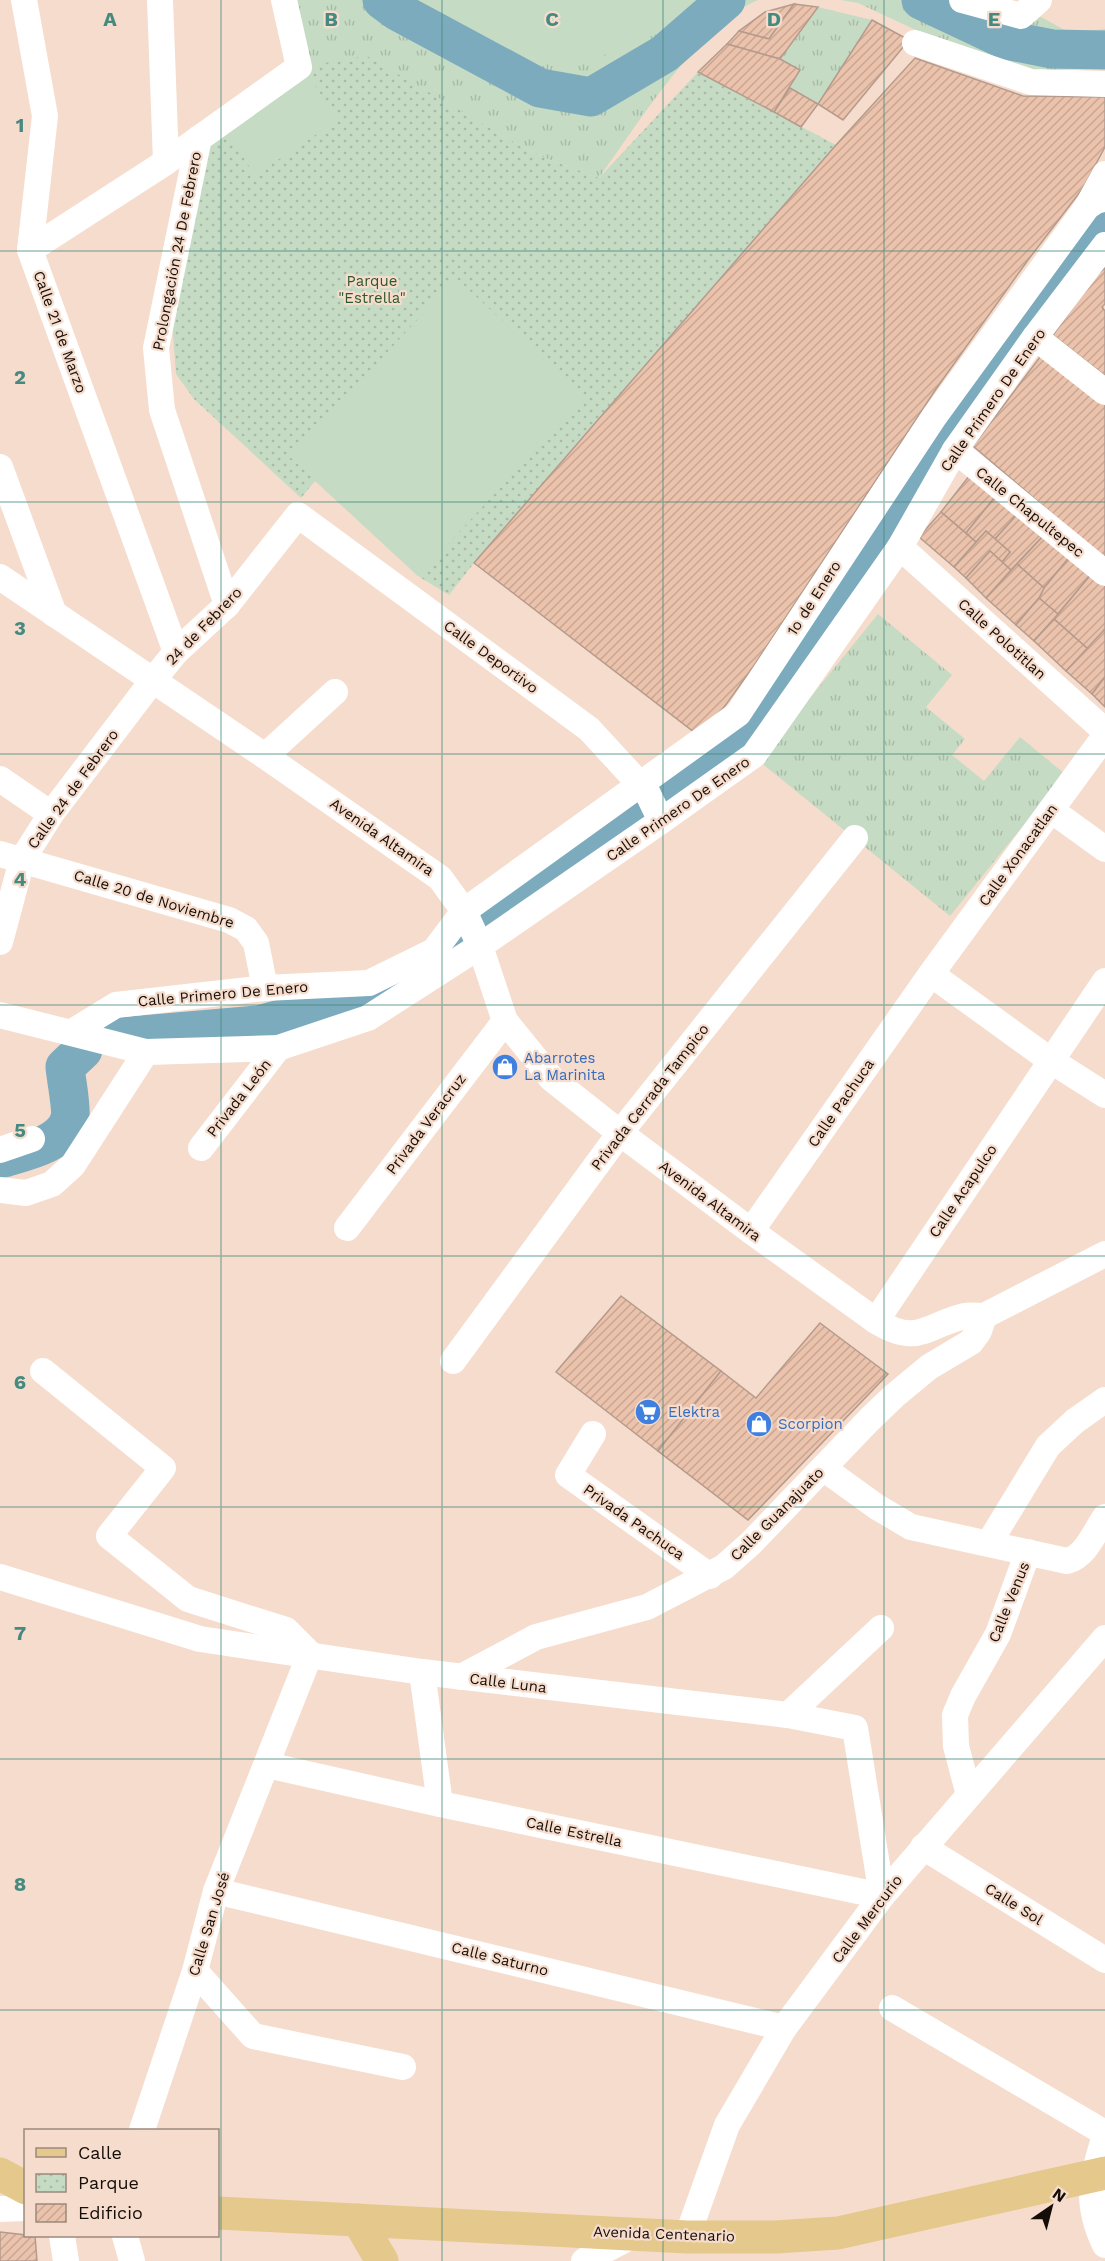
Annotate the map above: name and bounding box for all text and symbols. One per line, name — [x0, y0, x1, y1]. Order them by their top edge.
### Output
text: A — [103, 7, 117, 31]
text: B — [324, 7, 338, 31]
text: C — [545, 7, 559, 31]
text: D — [767, 7, 781, 31]
text: E — [988, 7, 1000, 31]
text: 1 — [16, 113, 24, 137]
street label: Prolongación 24 De Febrero — [149, 150, 205, 352]
street label: Calle 21 de Marzo — [30, 268, 90, 396]
park label: Parque "Estrella" — [338, 272, 406, 307]
street label: Calle Primero De Enero — [937, 325, 1049, 475]
text: 2 — [14, 365, 26, 389]
street label: Calle Chapultepec — [972, 463, 1088, 561]
street label: 1o de Enero — [783, 557, 845, 639]
street label: 24 de Febrero — [162, 583, 246, 669]
street label: Calle Polotitlan — [954, 595, 1050, 683]
text: 3 — [14, 616, 26, 640]
street label: Calle Deportivo — [440, 617, 542, 697]
street label: Calle 24 de Febrero — [24, 726, 122, 852]
street label: Calle Primero De Enero — [603, 753, 753, 865]
street label: Avenida Altamira — [327, 794, 438, 880]
street label: Calle Xonacatlan — [975, 800, 1061, 910]
street label: Calle 20 de Noviembre — [72, 866, 236, 932]
text: 4 — [14, 867, 27, 891]
street label: Calle Primero De Enero — [137, 978, 309, 1010]
street label: Privada Cerrada Tampico — [587, 1020, 713, 1174]
place label: Abarrotes La Marinita — [524, 1049, 606, 1084]
shop icon: Abarrotes La Marinita — [490, 1052, 520, 1082]
street label: Calle Pachuca — [804, 1055, 878, 1150]
street label: Privada León — [203, 1056, 275, 1140]
street label: Privada Veracruz — [382, 1070, 470, 1178]
text: 5 — [14, 1118, 26, 1142]
street label: Calle Acapulco — [925, 1141, 1001, 1241]
street label: Avenida Altamira — [656, 1157, 765, 1245]
text: 6 — [14, 1370, 26, 1394]
supermarket icon: Elektra — [633, 1397, 663, 1427]
place label: Elektra — [668, 1403, 721, 1421]
shop icon: Scorpion — [744, 1409, 774, 1439]
place label: Scorpion — [778, 1415, 843, 1433]
street label: Calle Guanajuato — [726, 1463, 828, 1565]
street label: Privada Pachuca — [580, 1480, 689, 1564]
street label: Calle Venus — [985, 1559, 1033, 1645]
text: 7 — [14, 1621, 26, 1645]
street label: Calle Luna — [468, 1669, 548, 1697]
street label: Calle Estrella — [524, 1813, 624, 1851]
street label: Calle San José — [185, 1870, 233, 1978]
street label: Calle Mercurio — [828, 1871, 906, 1967]
text: 8 — [14, 1872, 26, 1896]
street label: Calle Sol — [982, 1879, 1047, 1929]
street label: Calle Saturno — [450, 1938, 550, 1980]
legend — [24, 2129, 219, 2237]
text: Calle — [78, 2142, 122, 2163]
text: Parque — [78, 2172, 139, 2193]
north arrow — [1021, 2177, 1081, 2237]
text: N — [1049, 2184, 1070, 2206]
text: Edificio — [78, 2202, 143, 2223]
street label: Avenida Centenario — [593, 2223, 735, 2245]

